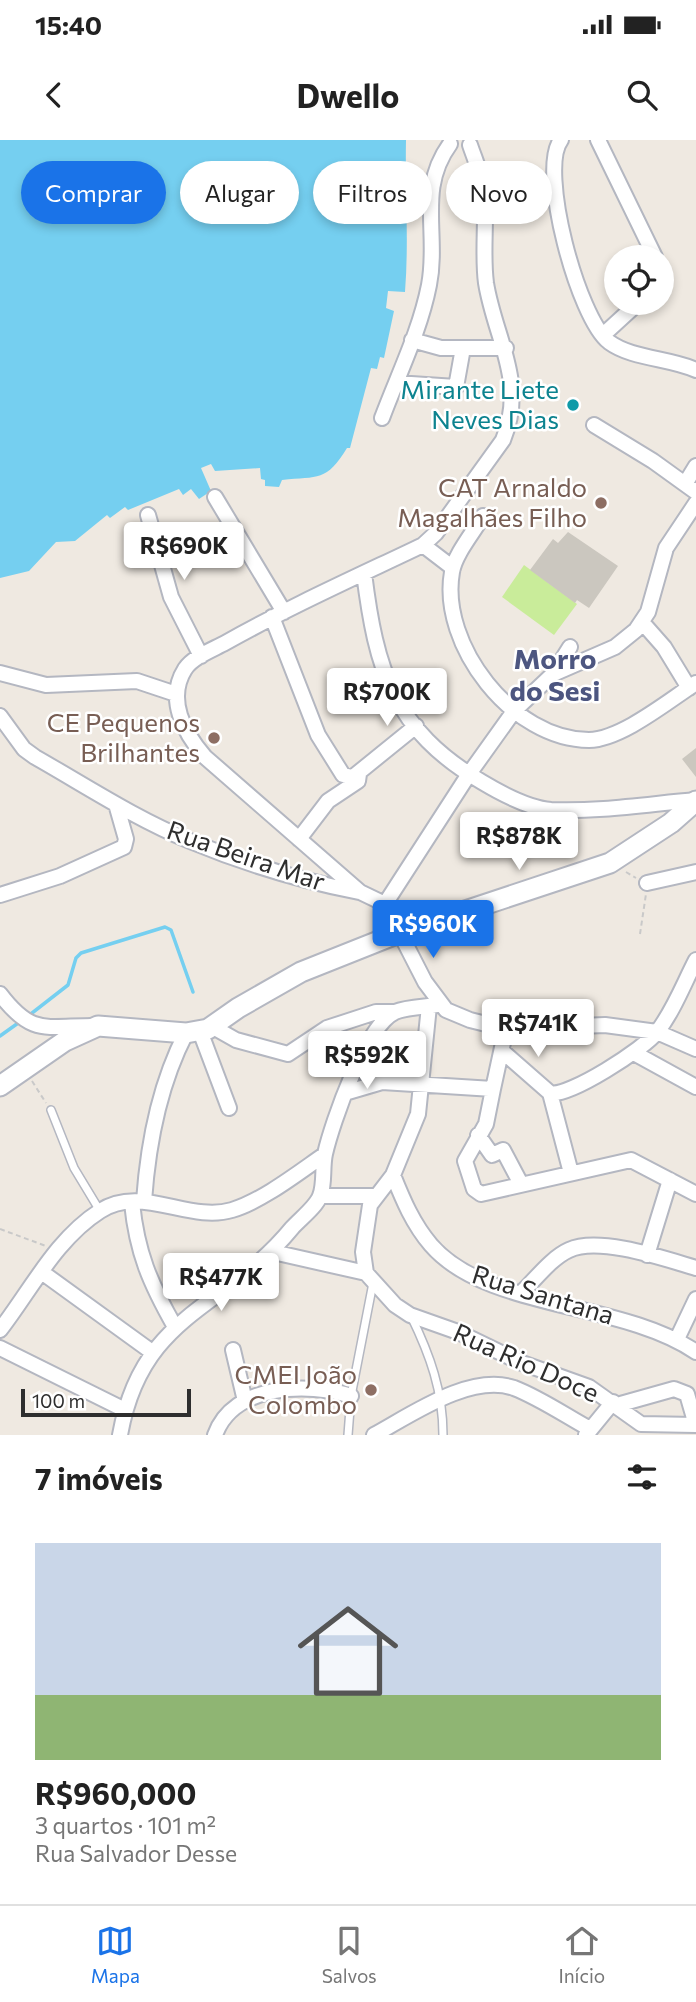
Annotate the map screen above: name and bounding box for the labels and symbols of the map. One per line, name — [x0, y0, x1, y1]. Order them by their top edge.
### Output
place label: Mirante Liete Neves Dias — [400, 373, 559, 434]
marker: Mirante Liete Neves Dias — [565, 397, 581, 413]
place label: CAT Arnaldo Magalhães Filho — [397, 471, 587, 532]
marker: CAT Arnaldo Magalhães Filho — [593, 495, 609, 511]
pin: R$690K — [127, 522, 241, 582]
district label: Morro do Sesi — [510, 641, 600, 707]
pin: R$700K — [330, 668, 444, 728]
place label: CE Pequenos Brilhantes — [47, 706, 200, 767]
marker: CE Pequenos Brilhantes — [206, 730, 222, 746]
pin: R$878K — [462, 812, 576, 872]
street label: Rua Beira Mar — [163, 813, 329, 896]
pin: R$960K — [376, 900, 490, 960]
pin: R$741K — [481, 1000, 595, 1059]
pin: R$592K — [310, 1032, 424, 1091]
pin: R$477K — [164, 1254, 278, 1313]
street label: Rua Santana — [469, 1257, 618, 1330]
street label: Rua Rio Doce — [449, 1316, 604, 1408]
place label: CMEI João Colombo — [235, 1358, 357, 1419]
marker: CMEI João Colombo — [363, 1382, 379, 1398]
scale bar — [21, 1386, 191, 1418]

